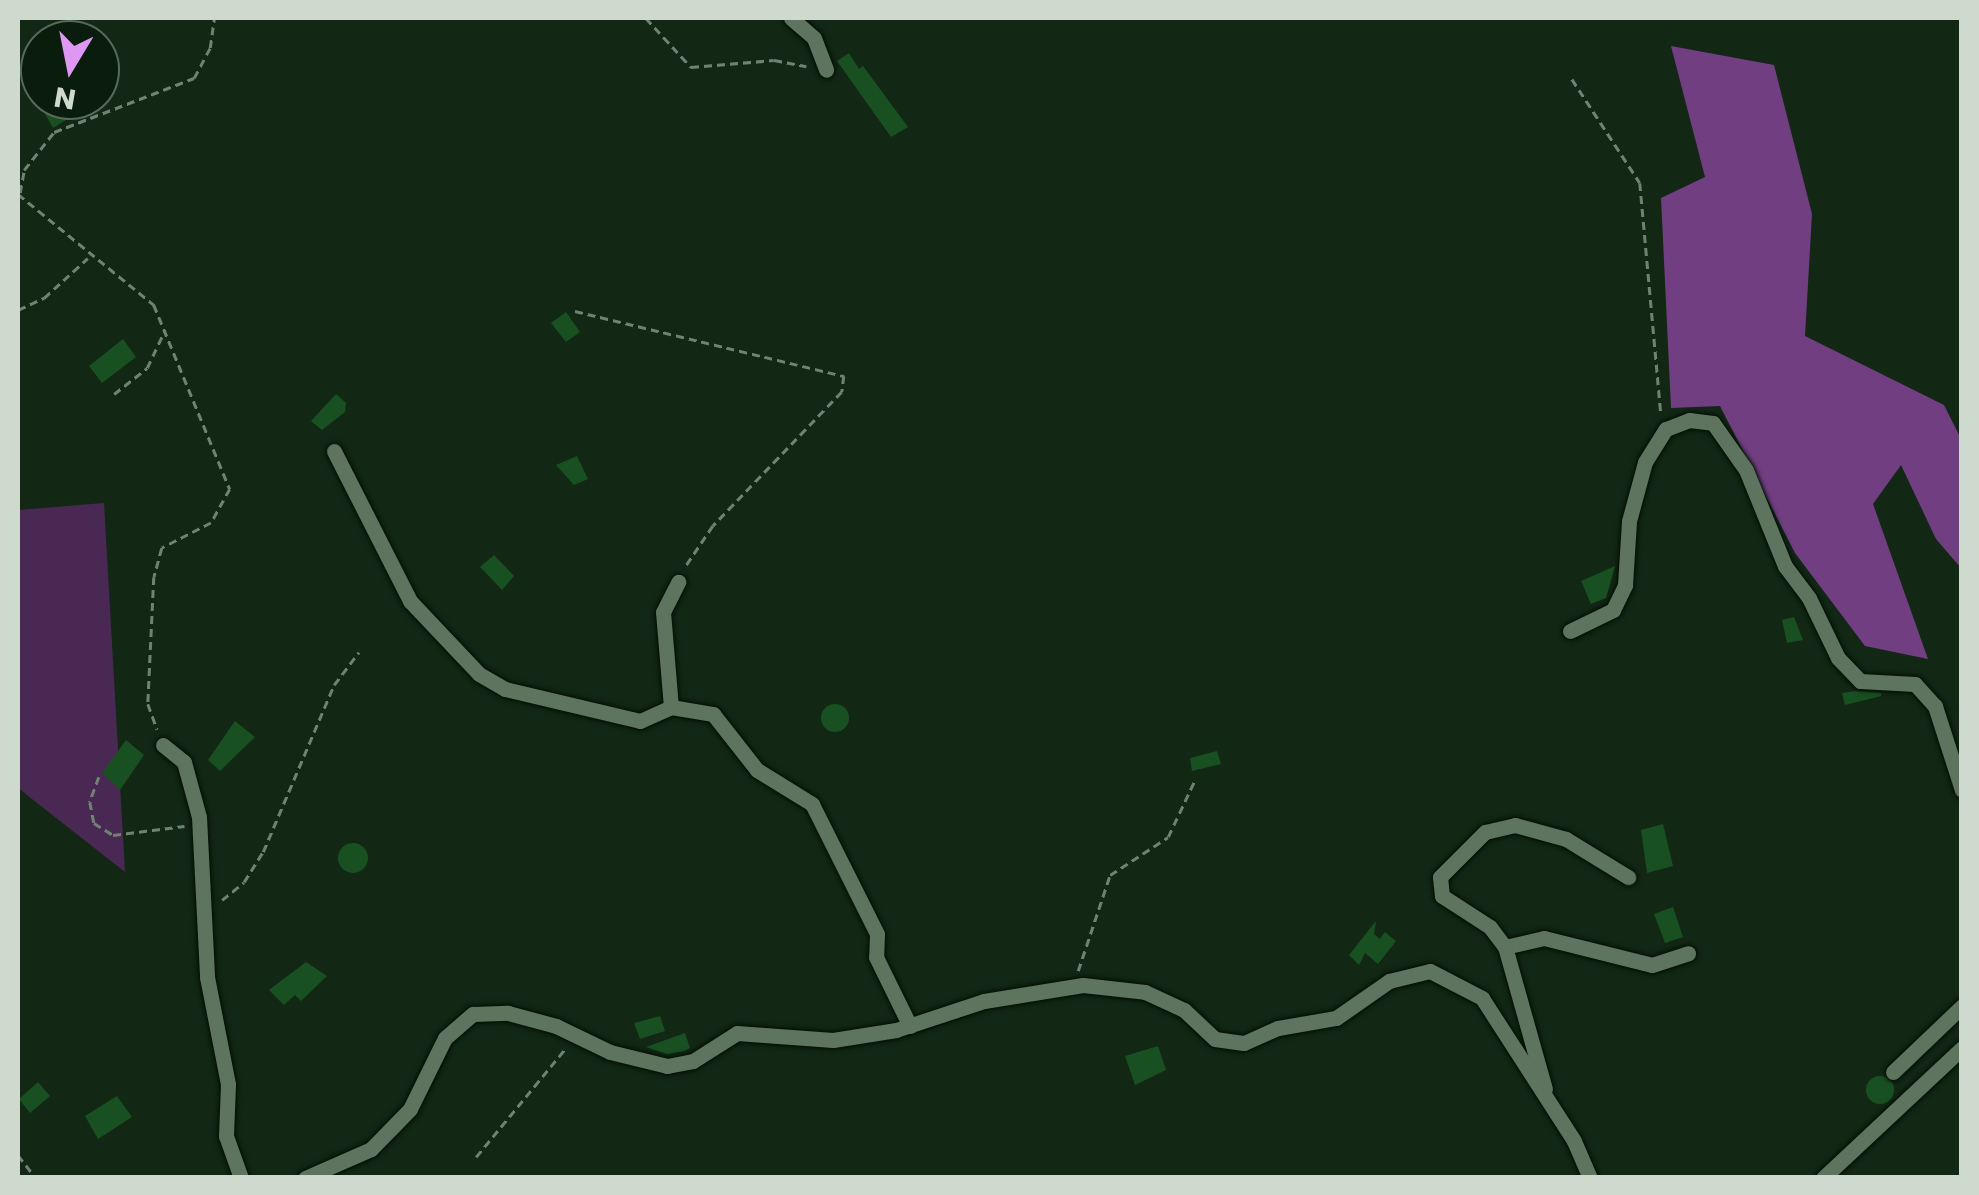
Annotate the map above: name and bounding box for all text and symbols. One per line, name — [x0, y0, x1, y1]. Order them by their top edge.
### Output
north arrow — [20, 20, 120, 120]
text: N — [51, 77, 79, 119]

